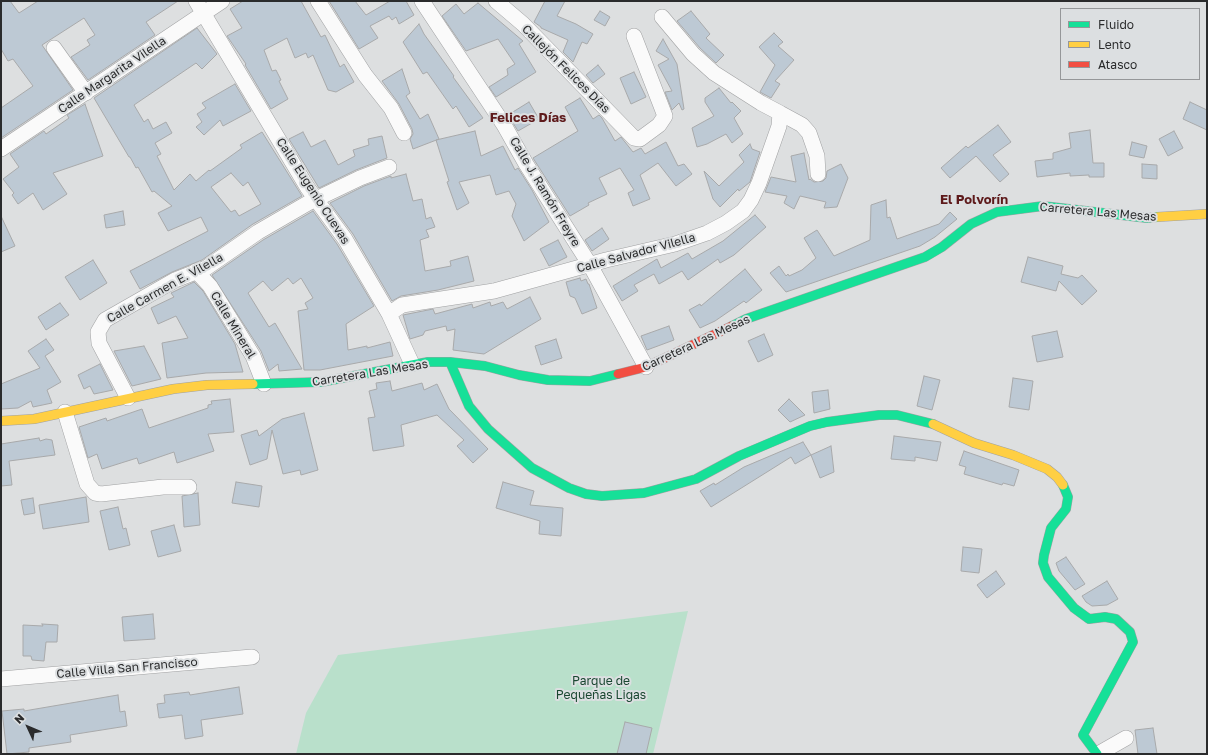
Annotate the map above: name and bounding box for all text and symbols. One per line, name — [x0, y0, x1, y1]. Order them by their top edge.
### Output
legend — [1060, 8, 1200, 80]
text: Fluido — [1098, 17, 1134, 32]
street label: Callejón Felices Días — [519, 22, 613, 116]
street label: Calle Margarita Vilella — [55, 33, 169, 117]
text: Lento — [1098, 37, 1131, 52]
text: Atasco — [1098, 57, 1137, 72]
district label: Felices Días — [490, 110, 566, 126]
street label: Calle Eugenio Cuevas — [273, 135, 353, 247]
street label: Calle J. Ramón Freyre — [507, 135, 583, 249]
district label: El Polvorín — [940, 192, 1008, 208]
street label: Carretera Las Mesas — [1039, 200, 1157, 224]
street label: Calle Salvador Vilella — [575, 230, 697, 276]
street label: Calle Carmen E. Vilella — [105, 250, 225, 326]
street label: Calle Mineral — [207, 289, 259, 361]
street label: Carretera Las Mesas — [640, 312, 752, 374]
street label: Carretera Las Mesas — [311, 357, 429, 389]
street label: Calle Villa San Francisco — [56, 655, 198, 681]
park label: Parque de Pequeñas Ligas — [556, 674, 646, 702]
north arrow — [8, 707, 48, 747]
text: N — [11, 711, 27, 726]

